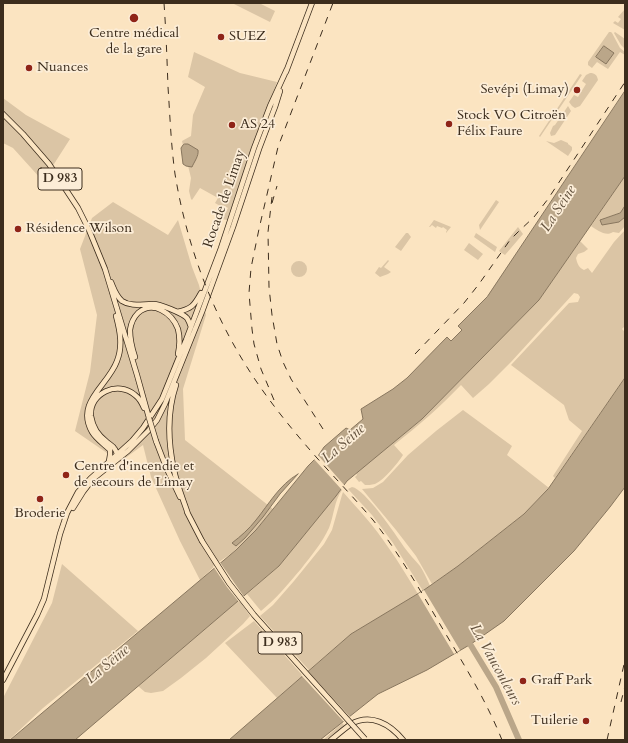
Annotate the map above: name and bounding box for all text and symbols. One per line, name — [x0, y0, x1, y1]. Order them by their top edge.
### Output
marker: Centre médical de la gare — [128, 12, 140, 24]
place label: Centre médical de la gare — [89, 26, 179, 58]
place label: SUEZ — [229, 29, 266, 45]
marker: SUEZ — [216, 32, 226, 42]
place label: Nuances — [37, 60, 88, 76]
marker: Nuances — [24, 63, 34, 73]
place label: Sevépi (Limay) — [480, 82, 569, 98]
marker: Sevépi (Limay) — [572, 85, 582, 95]
place label: Stock VO Citroën Félix Faure — [457, 108, 566, 140]
place label: AS 24 — [240, 117, 275, 133]
marker: Stock VO Citroën Félix Faure — [444, 119, 454, 129]
marker: AS 24 — [227, 120, 237, 130]
street label: Rocade de Limay — [200, 148, 250, 250]
road number: D 983 — [38, 168, 82, 190]
water label: La Seine — [537, 182, 581, 236]
place label: Résidence Wilson — [26, 221, 132, 237]
marker: Résidence Wilson — [13, 224, 23, 234]
water label: La Seine — [319, 420, 369, 468]
place label: Centre d'incendie et de secours de Limay — [74, 459, 194, 492]
marker: Centre d'incendie et de secours de Limay — [61, 470, 71, 480]
marker: Broderie — [35, 494, 45, 504]
place label: Broderie — [14, 506, 66, 522]
water label: La Vaucouleurs — [465, 621, 525, 709]
road number: D 983 — [258, 632, 302, 654]
water label: La Seine — [82, 642, 134, 688]
place label: Graff Park — [531, 673, 592, 689]
marker: Graff Park — [518, 676, 528, 686]
place label: Tuilerie — [531, 713, 578, 729]
marker: Tuilerie — [581, 716, 591, 726]

